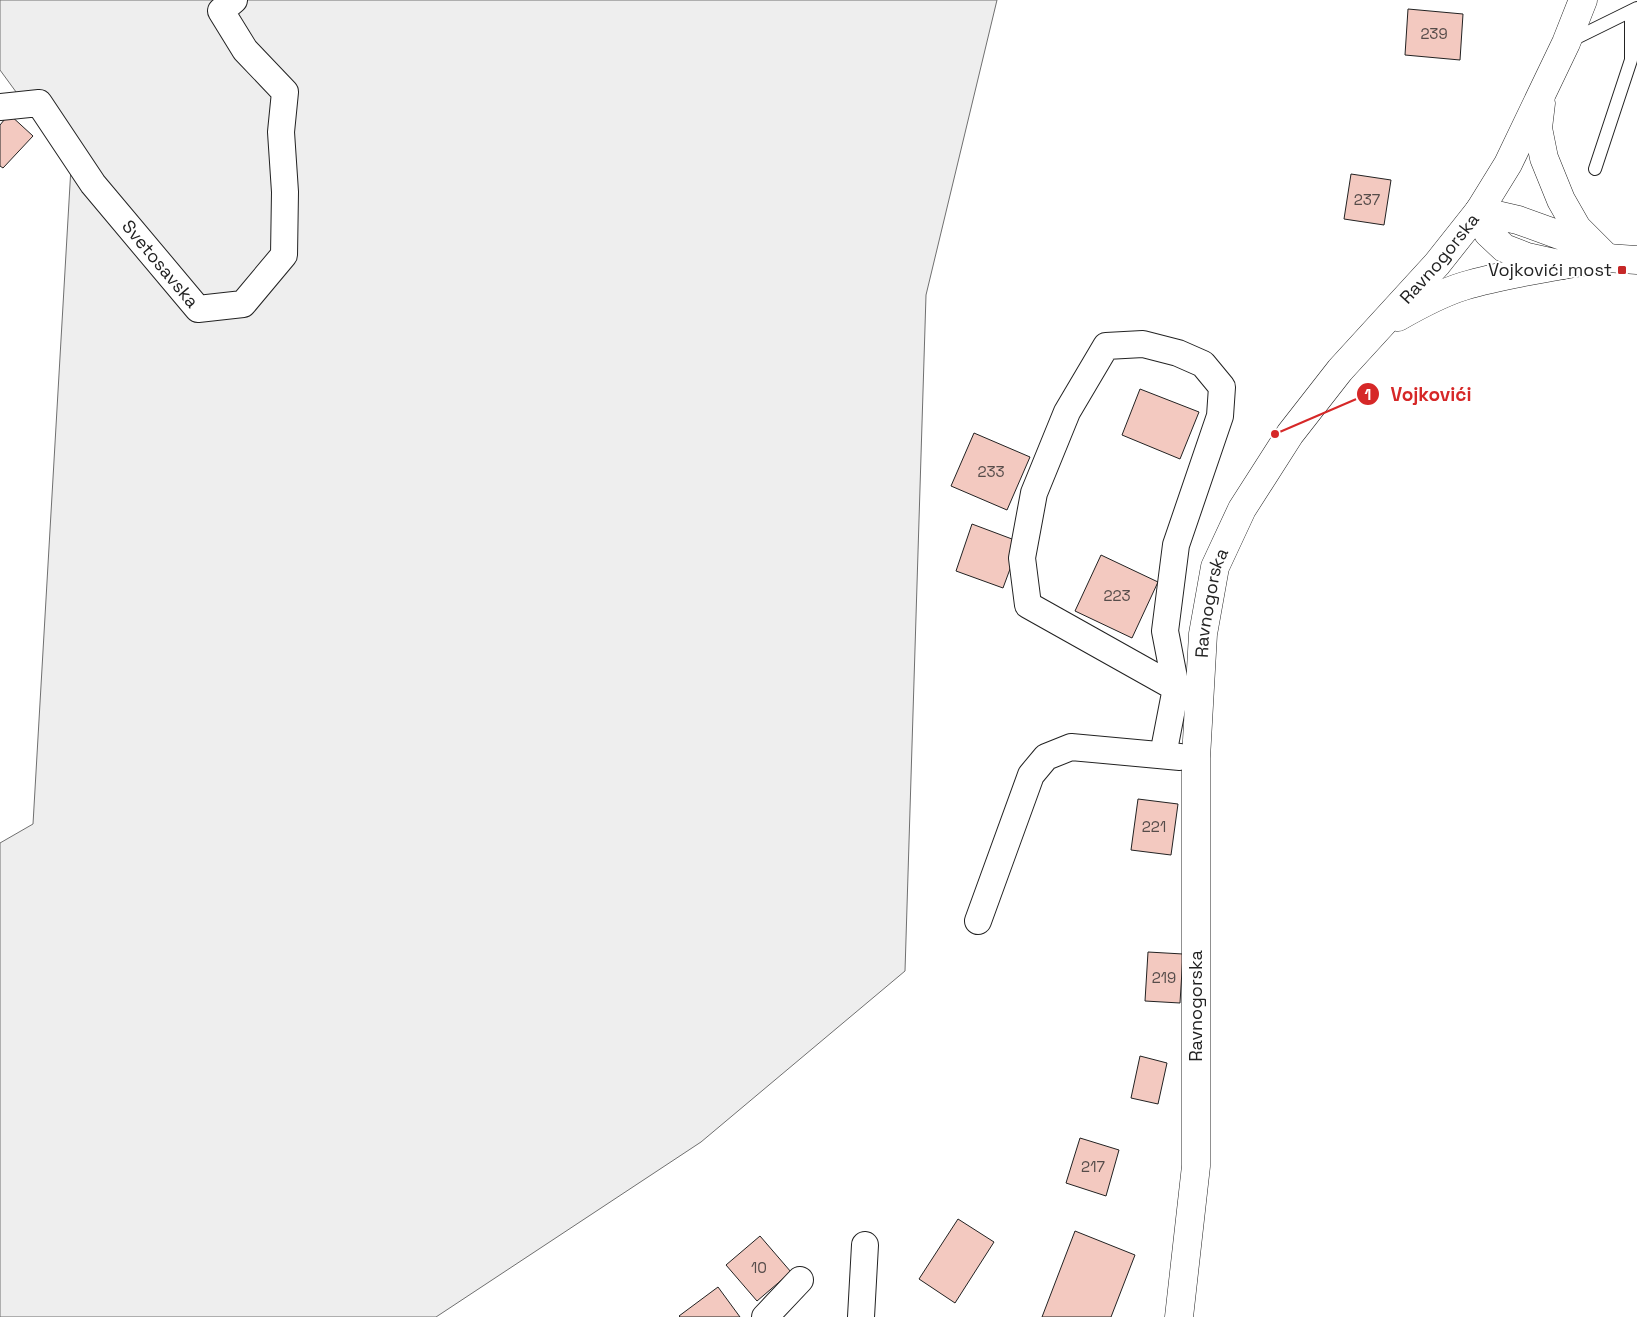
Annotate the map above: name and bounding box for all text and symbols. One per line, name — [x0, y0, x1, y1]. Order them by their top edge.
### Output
house number: 239 — [1420, 24, 1448, 43]
house number: 237 — [1354, 190, 1380, 209]
street label: Ravnogorska — [1394, 208, 1484, 308]
street label: Svetosavska — [117, 215, 204, 312]
place label: Vojkovići most — [1488, 258, 1612, 281]
marker: Vojkovići most — [1616, 264, 1628, 276]
callout: Vojkovići — [1356, 377, 1482, 411]
text: Vojkovići — [1390, 382, 1472, 407]
text: 1 — [1365, 385, 1371, 404]
house number: 233 — [977, 462, 1005, 481]
street label: Ravnogorska — [1190, 544, 1233, 659]
house number: 223 — [1103, 586, 1131, 605]
house number: 221 — [1142, 817, 1166, 836]
street label: Ravnogorska — [1184, 950, 1207, 1062]
house number: 219 — [1152, 968, 1176, 987]
house number: 217 — [1081, 1157, 1105, 1176]
house number: 10 — [751, 1258, 767, 1277]

